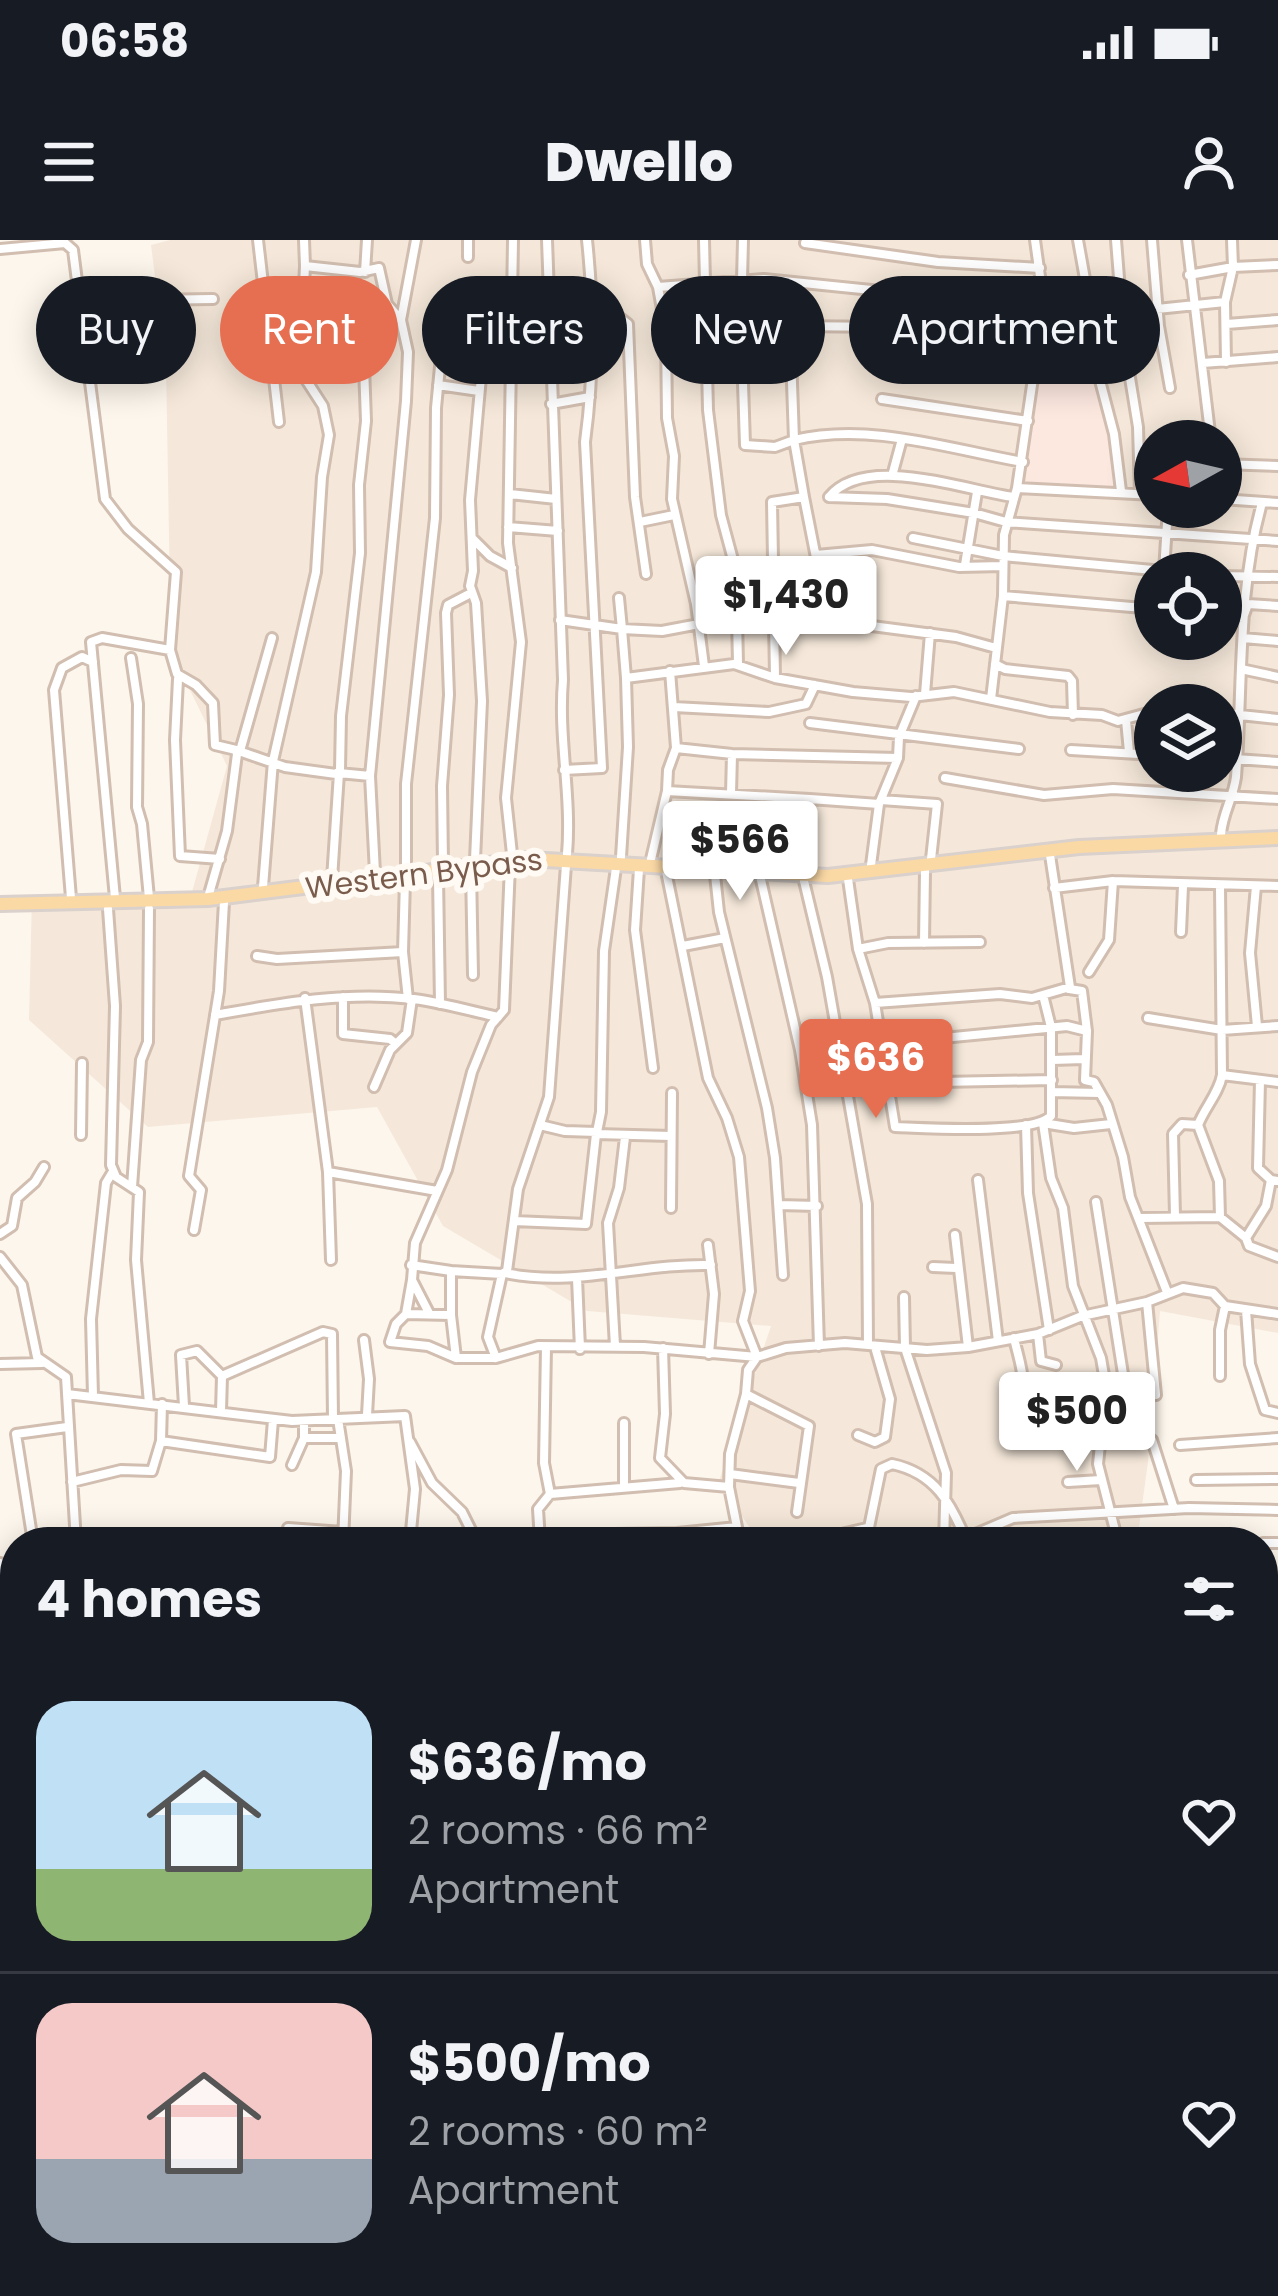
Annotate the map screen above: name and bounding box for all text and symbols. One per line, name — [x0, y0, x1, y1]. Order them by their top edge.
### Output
text: 06:58 — [60, 10, 189, 73]
text: Dwello — [545, 124, 733, 200]
icon: menu — [36, 129, 102, 195]
icon: person — [1176, 129, 1242, 195]
chip: Buy — [36, 276, 196, 384]
chip: Rent — [220, 276, 398, 384]
chip: Filters — [422, 276, 627, 384]
chip: New — [651, 276, 825, 384]
chip: Apartment — [849, 276, 1160, 384]
north arrow — [1134, 420, 1242, 528]
map controls — [1134, 420, 1242, 792]
button: locate — [1134, 552, 1242, 660]
pin: $1,430 — [688, 556, 884, 658]
text: $1,430 — [723, 567, 849, 622]
button: layers — [1134, 684, 1242, 792]
pin: $566 — [669, 801, 811, 903]
text: $566 — [690, 812, 790, 867]
street label: Western Bypass — [303, 838, 545, 909]
pin: $636 — [805, 1019, 947, 1121]
text: $636 — [827, 1030, 925, 1085]
pin: $500 — [1006, 1372, 1148, 1474]
text: $500 — [1026, 1383, 1128, 1438]
text: 4 homes — [36, 1563, 262, 1635]
icon: filters — [1176, 1566, 1242, 1632]
text: $636/mo — [408, 1726, 647, 1798]
icon: home — [132, 1749, 276, 1893]
icon: heart — [1176, 1788, 1242, 1854]
text: 2 rooms · 66 m² — [408, 1803, 708, 1858]
text: Apartment — [408, 1862, 619, 1917]
text: $500/mo — [408, 2027, 651, 2099]
icon: home — [132, 2051, 276, 2195]
icon: heart — [1176, 2090, 1242, 2156]
text: 2 rooms · 60 m² — [408, 2104, 708, 2159]
text: Apartment — [408, 2163, 619, 2218]

